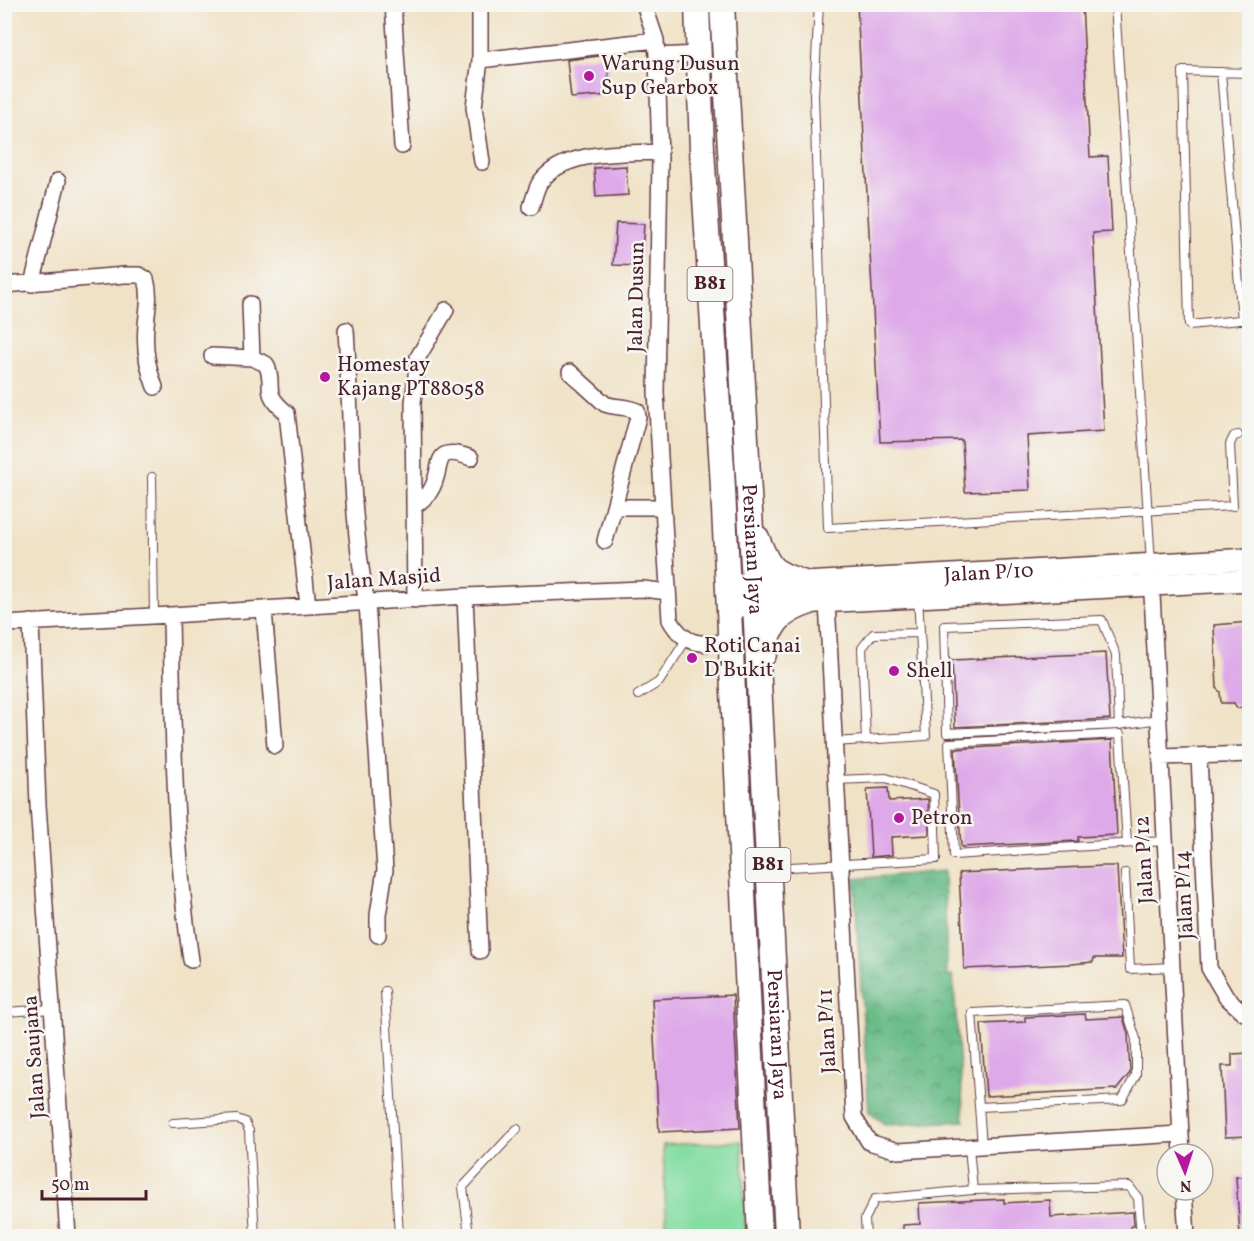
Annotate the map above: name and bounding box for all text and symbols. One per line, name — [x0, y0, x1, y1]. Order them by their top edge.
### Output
place label: Warung Dusun Sup Gearbox — [601, 50, 740, 103]
marker: Warung Dusun Sup Gearbox — [582, 69, 596, 83]
street label: Jalan Dusun — [622, 241, 652, 353]
road number: B81 — [688, 267, 732, 301]
place label: Homestay Kajang PT88058 — [337, 351, 485, 404]
marker: Homestay Kajang PT88058 — [318, 370, 332, 384]
street label: Persiaran Jaya — [734, 483, 770, 615]
street label: Jalan P/10 — [943, 556, 1034, 590]
street label: Jalan Masjid — [326, 562, 442, 598]
place label: Roti Canai D'Bukit — [704, 632, 801, 685]
marker: Roti Canai D'Bukit — [685, 651, 699, 665]
place label: Shell — [906, 657, 953, 686]
marker: Shell — [887, 664, 901, 678]
place label: Petron — [911, 804, 973, 833]
marker: Petron — [892, 811, 906, 825]
street label: Jalan P/12 — [1128, 815, 1162, 905]
road number: B81 — [746, 848, 790, 882]
street label: Jalan P/14 — [1168, 849, 1202, 941]
street label: Persiaran Jaya — [759, 968, 795, 1101]
street label: Jalan P/11 — [811, 988, 845, 1074]
street label: Jalan Saujana — [16, 994, 54, 1120]
north arrow — [1155, 1142, 1215, 1202]
scale bar — [42, 1163, 146, 1201]
text: 50 m — [51, 1173, 90, 1198]
text: N — [1179, 1174, 1192, 1196]

